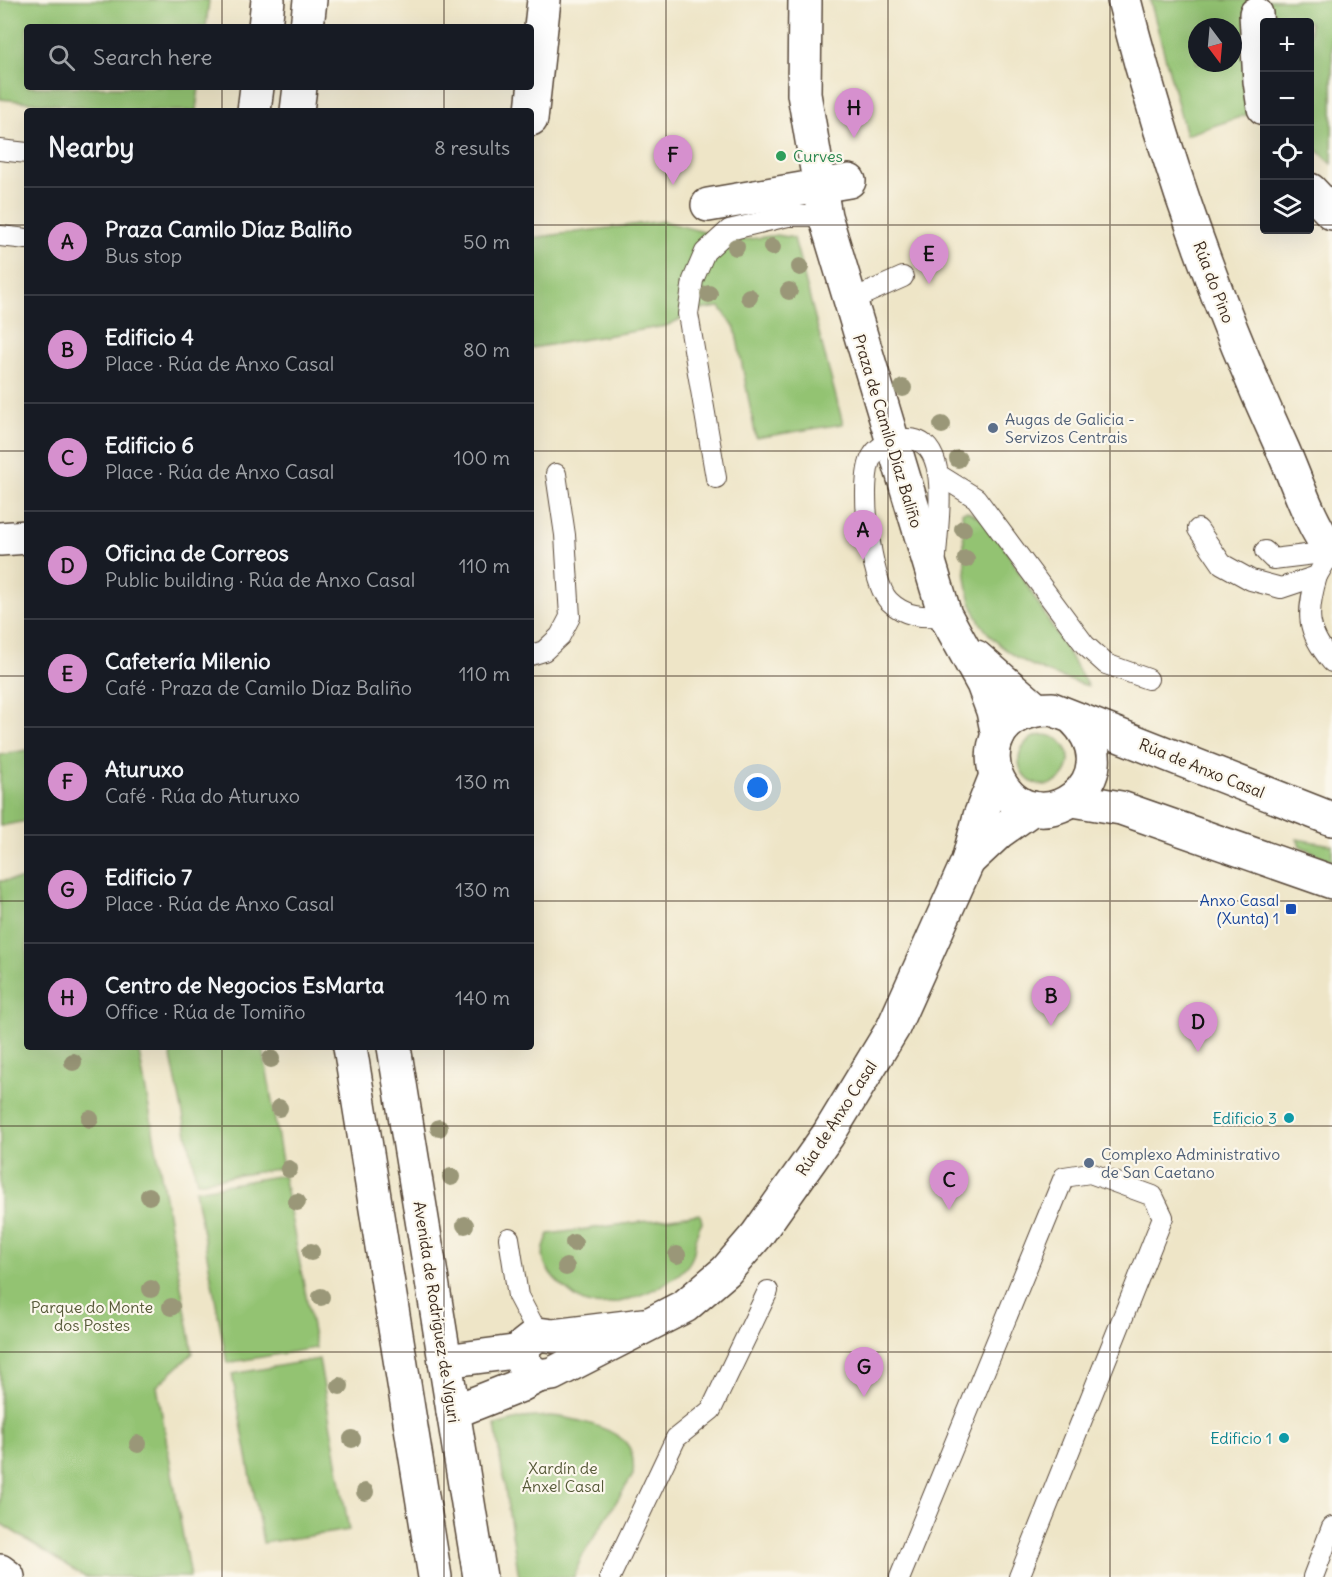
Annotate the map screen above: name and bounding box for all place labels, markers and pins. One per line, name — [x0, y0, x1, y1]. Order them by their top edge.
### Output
pin: H — [834, 88, 874, 138]
pin: F — [654, 136, 692, 185]
place label: Curves — [793, 146, 843, 166]
marker: Curves — [774, 149, 788, 163]
pin: E — [910, 234, 948, 284]
place label: Augas de Galicia - Servizos Centrais — [1005, 409, 1135, 447]
marker: Augas de Galicia - Servizos Centrais — [986, 421, 1000, 435]
pin: A — [844, 510, 882, 560]
place label: Anxo Casal (Xunta) 1 — [1200, 890, 1279, 928]
marker: Anxo Casal (Xunta) 1 — [1284, 902, 1298, 916]
pin: B — [1032, 976, 1070, 1026]
pin: D — [1178, 1002, 1218, 1052]
place label: Edificio 3 — [1212, 1108, 1277, 1128]
marker: Edificio 3 — [1282, 1111, 1296, 1125]
place label: Complexo Administrativo de San Caetano — [1101, 1144, 1280, 1182]
marker: Complexo Administrativo de San Caetano — [1082, 1156, 1096, 1170]
pin: C — [930, 1160, 968, 1210]
pin: G — [844, 1348, 884, 1397]
place label: Edificio 1 — [1210, 1428, 1272, 1448]
marker: Edificio 1 — [1277, 1431, 1291, 1445]

